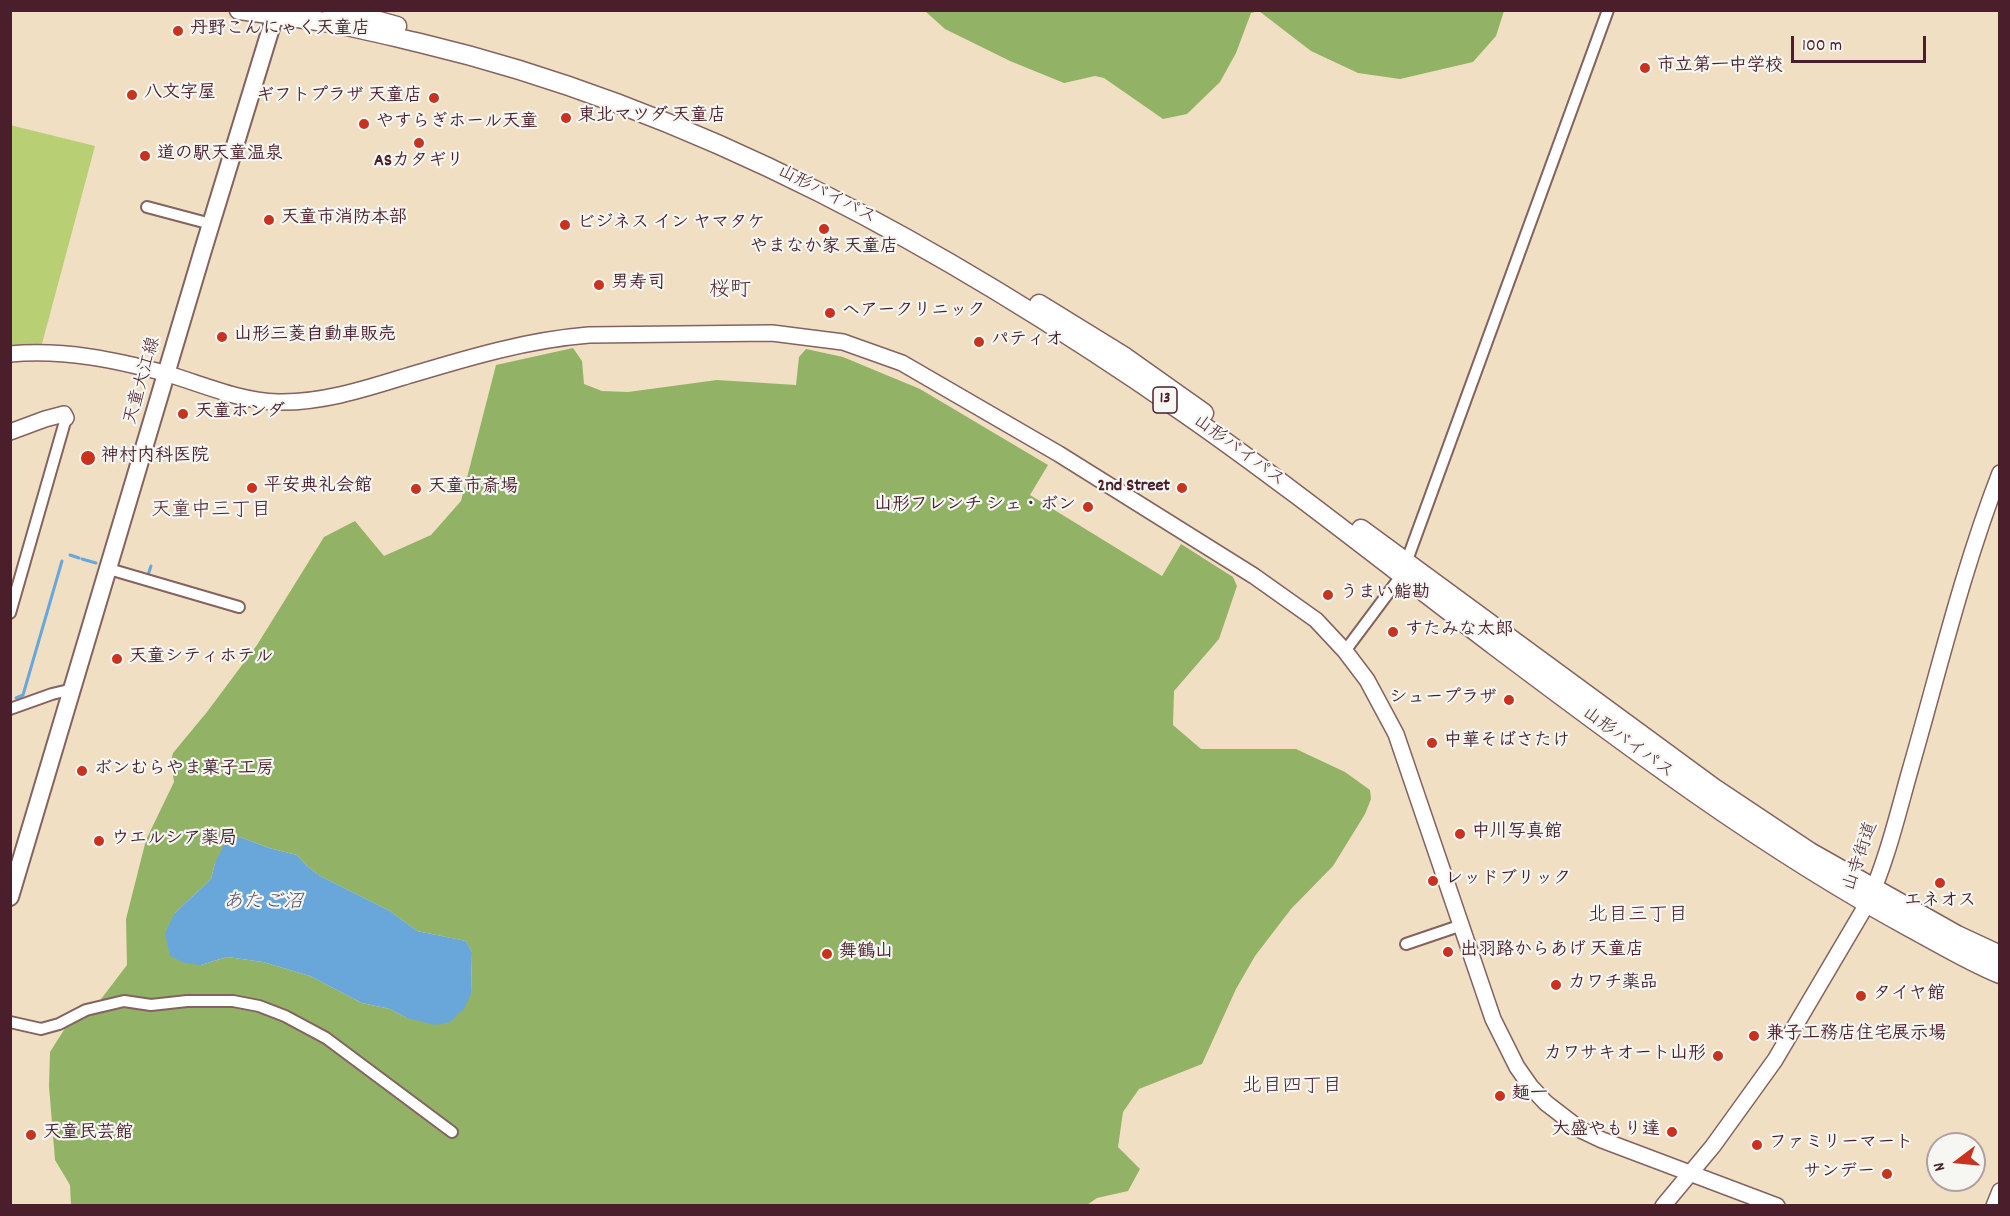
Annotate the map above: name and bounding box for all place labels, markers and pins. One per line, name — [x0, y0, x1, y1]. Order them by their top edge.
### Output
place label: 丹野こんにゃく天童店 — [190, 20, 370, 42]
marker: 丹野こんにゃく天童店 — [171, 24, 185, 38]
place label: 市立第一中学校 — [1657, 57, 1783, 79]
marker: 市立第一中学校 — [1638, 61, 1652, 75]
place label: 八文字屋 — [144, 84, 216, 106]
place label: ギフトプラザ 天童店 — [256, 87, 422, 109]
marker: 八文字屋 — [125, 88, 139, 102]
marker: ギフトプラザ 天童店 — [427, 91, 441, 105]
place label: 東北マツダ 天童店 — [578, 107, 726, 129]
marker: 東北マツダ 天童店 — [559, 111, 573, 125]
place label: やすらぎホール天童 — [376, 113, 538, 135]
marker: やすらぎホール天童 — [357, 117, 371, 131]
marker: ASカタギリ — [412, 136, 426, 150]
place label: 道の駅天童温泉 — [157, 145, 283, 167]
marker: 道の駅天童温泉 — [138, 149, 152, 163]
place label: ASカタギリ — [374, 152, 464, 174]
place label: 天童市消防本部 — [281, 209, 407, 231]
marker: 天童市消防本部 — [262, 213, 276, 227]
place label: ビジネス イン ヤマタケ — [577, 214, 765, 236]
marker: ビジネス イン ヤマタケ — [558, 218, 572, 232]
marker: やまなか家 天童店 — [817, 222, 831, 236]
place label: やまなか家 天童店 — [750, 238, 898, 260]
place label: 男寿司 — [611, 274, 665, 296]
marker: 男寿司 — [592, 278, 606, 292]
place label: ヘアークリニック — [842, 302, 985, 324]
marker: ヘアークリニック — [823, 306, 837, 320]
place label: 山形三菱自動車販売 — [234, 326, 396, 348]
marker: 山形三菱自動車販売 — [215, 330, 229, 344]
place label: パティオ — [991, 331, 1063, 353]
marker: パティオ — [972, 335, 986, 349]
place label: 天童ホンダ — [195, 403, 285, 425]
marker: 天童ホンダ — [176, 407, 190, 421]
place label: 神村内科医院 — [101, 447, 209, 469]
marker: 神村内科医院 — [79, 449, 97, 467]
place label: 平安典礼会館 — [264, 477, 372, 499]
place label: 2nd Street — [1098, 477, 1170, 499]
place label: 天童市斎場 — [428, 478, 518, 500]
marker: 平安典礼会館 — [245, 481, 259, 495]
marker: 2nd Street — [1175, 481, 1189, 495]
marker: 天童市斎場 — [409, 482, 423, 496]
place label: 山形フレンチ シェ・ボン — [874, 496, 1076, 518]
marker: 山形フレンチ シェ・ボン — [1081, 500, 1095, 514]
place label: うまい鮨勘 — [1340, 584, 1430, 606]
marker: うまい鮨勘 — [1321, 588, 1335, 602]
place label: すたみな太郎 — [1405, 621, 1513, 643]
marker: すたみな太郎 — [1386, 625, 1400, 639]
place label: 天童シティホテル — [129, 648, 273, 670]
marker: 天童シティホテル — [110, 652, 124, 666]
place label: シュープラザ — [1389, 689, 1497, 711]
marker: シュープラザ — [1502, 693, 1516, 707]
place label: 中華そばさたけ — [1444, 732, 1570, 754]
marker: 中華そばさたけ — [1425, 736, 1439, 750]
place label: ボンむらやま菓子工房 — [94, 760, 274, 782]
marker: ボンむらやま菓子工房 — [75, 764, 89, 778]
place label: 中川写真館 — [1472, 823, 1562, 845]
marker: 中川写真館 — [1453, 827, 1467, 841]
place label: ウエルシア薬局 — [111, 830, 237, 852]
marker: ウエルシア薬局 — [92, 834, 106, 848]
place label: レッドブリック — [1445, 870, 1571, 892]
marker: レッドブリック — [1426, 874, 1440, 888]
marker: エネオス — [1933, 876, 1947, 890]
place label: エネオス — [1904, 892, 1976, 914]
place label: 出羽路からあげ 天童店 — [1460, 941, 1644, 963]
place label: 舞鶴山 — [839, 943, 893, 965]
marker: 出羽路からあげ 天童店 — [1441, 945, 1455, 959]
marker: 舞鶴山 — [820, 947, 834, 961]
place label: カワチ薬品 — [1568, 974, 1658, 996]
marker: カワチ薬品 — [1549, 978, 1563, 992]
place label: タイヤ館 — [1873, 985, 1945, 1007]
marker: タイヤ館 — [1854, 989, 1868, 1003]
place label: 兼子工務店住宅展示場 — [1766, 1025, 1946, 1047]
marker: 兼子工務店住宅展示場 — [1747, 1029, 1761, 1043]
place label: カワサキオート山形 — [1544, 1045, 1706, 1067]
marker: カワサキオート山形 — [1711, 1049, 1725, 1063]
place label: 麺一 — [1512, 1085, 1548, 1107]
marker: 麺一 — [1493, 1089, 1507, 1103]
place label: 大盛やもり達 — [1552, 1121, 1660, 1143]
place label: 天童民芸館 — [43, 1124, 133, 1146]
marker: 大盛やもり達 — [1665, 1125, 1679, 1139]
marker: 天童民芸館 — [24, 1128, 38, 1142]
place label: ファミリーマート — [1769, 1134, 1913, 1156]
marker: ファミリーマート — [1750, 1138, 1764, 1152]
place label: サンデー — [1803, 1163, 1875, 1185]
marker: サンデー — [1880, 1167, 1894, 1181]

